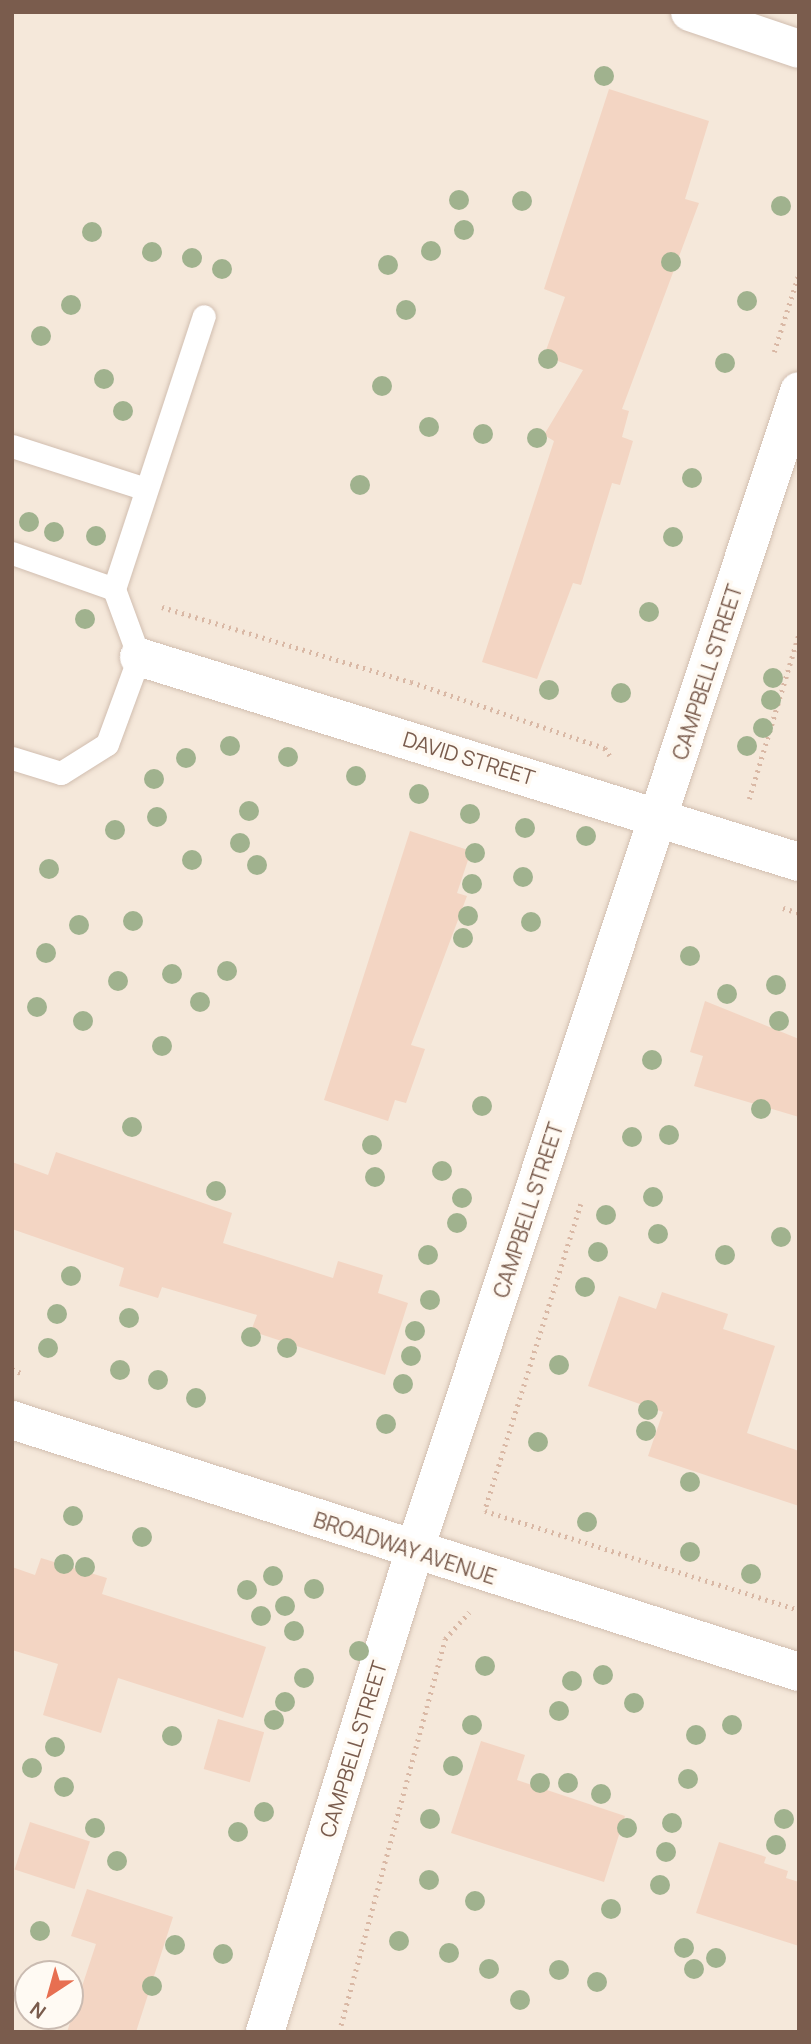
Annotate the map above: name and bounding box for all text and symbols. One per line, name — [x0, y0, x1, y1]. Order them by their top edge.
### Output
street label: CAMPBELL STREET — [667, 581, 747, 763]
street label: DAVID STREET — [400, 726, 538, 790]
street label: CAMPBELL STREET — [488, 1119, 568, 1301]
street label: BROADWAY AVENUE — [310, 1506, 500, 1590]
street label: CAMPBELL STREET — [314, 1657, 392, 1841]
north arrow — [14, 1960, 84, 2030]
text: N — [25, 1996, 51, 2025]

